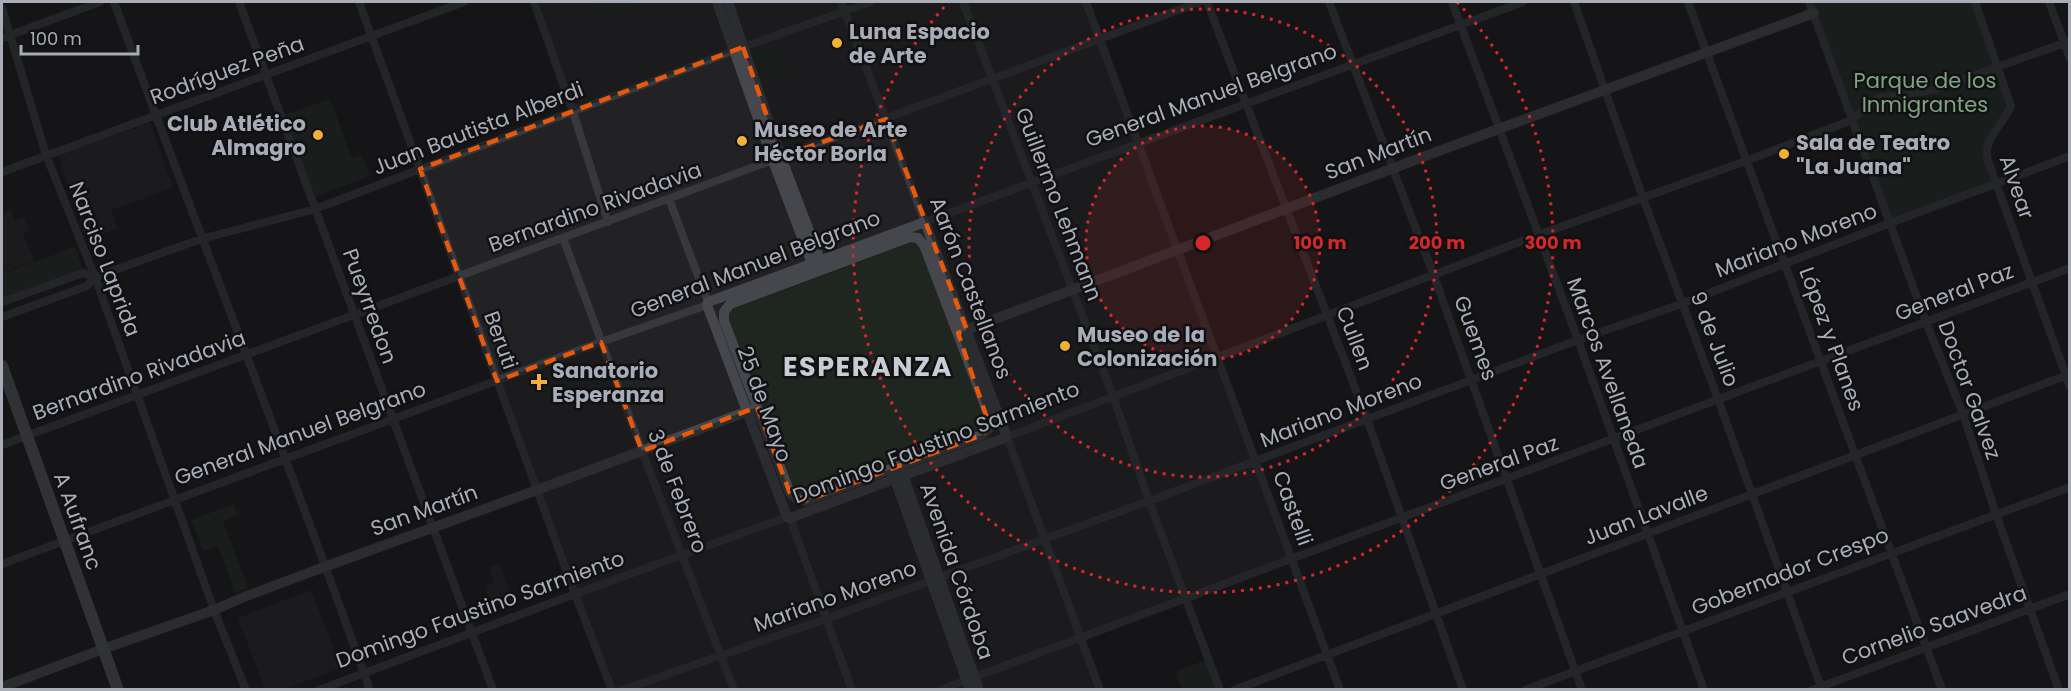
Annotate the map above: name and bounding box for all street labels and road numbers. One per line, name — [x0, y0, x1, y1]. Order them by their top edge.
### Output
street label: Rodríguez Peña — [146, 29, 308, 111]
street label: General Manuel Belgrano — [1081, 36, 1341, 154]
street label: Juan Bautista Alberdi — [369, 74, 587, 182]
street label: Guillermo Lehmann — [1009, 103, 1109, 305]
street label: San Martín — [1321, 119, 1435, 187]
street label: Alvear — [1993, 151, 2042, 223]
street label: Bernardino Rivadavia — [485, 155, 705, 259]
street label: Narciso Laprida — [62, 177, 148, 341]
street label: Aarón Castellanos — [923, 193, 1019, 383]
street label: Mariano Moreno — [1711, 196, 1881, 284]
street label: General Manuel Belgrano — [626, 203, 884, 325]
street label: Pueyrredon — [336, 245, 404, 367]
street label: General Paz — [1891, 256, 2017, 328]
street label: López y Planes — [1793, 263, 1871, 415]
street label: Marcos Avellaneda — [1560, 274, 1656, 472]
street label: 9 de Julio — [1684, 287, 1746, 391]
street label: Guemes — [1447, 291, 1505, 385]
street label: Cullen — [1330, 302, 1380, 374]
street label: Beruti — [477, 307, 525, 373]
street label: Doctor Galvez — [1931, 317, 2009, 463]
street label: Bernardino Rivadavia — [29, 323, 249, 427]
street label: 25 de Mayo — [731, 342, 799, 466]
street label: Mariano Moreno — [1256, 366, 1426, 454]
street label: General Manuel Belgrano — [170, 374, 430, 492]
street label: Domingo Faustino Sarmiento — [788, 374, 1084, 510]
street label: 3 de Febrero — [641, 425, 715, 557]
street label: General Paz — [1436, 428, 1562, 498]
street label: Castelli — [1266, 467, 1320, 549]
street label: A Aufranc — [47, 468, 109, 574]
street label: San Martín — [366, 477, 482, 543]
street label: Juan Lavalle — [1580, 478, 1712, 552]
street label: Avenida Córdoba — [913, 479, 1001, 663]
street label: Gobernador Crespo — [1687, 520, 1893, 622]
street label: Domingo Faustino Sarmiento — [332, 543, 628, 675]
street label: Mariano Moreno — [750, 553, 920, 639]
street label: Cornelio Saavedra — [1837, 578, 2031, 672]

